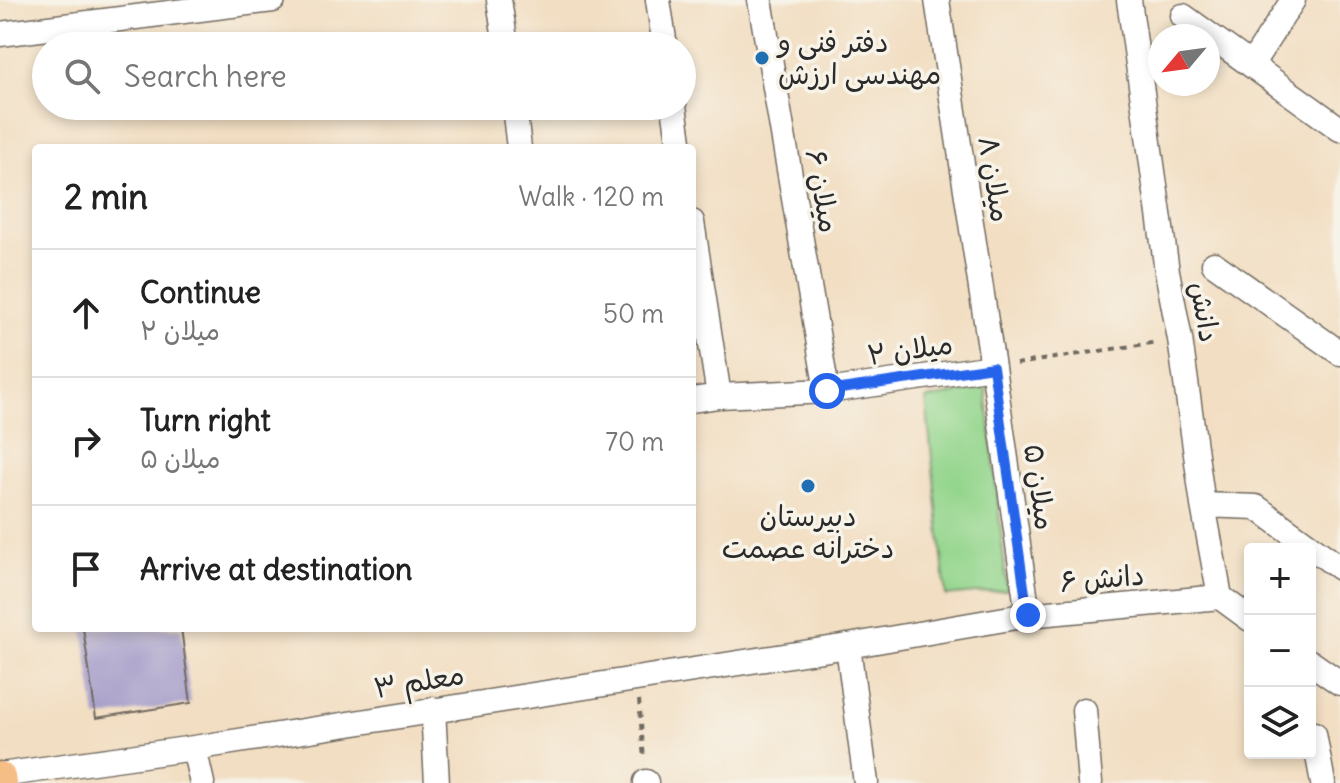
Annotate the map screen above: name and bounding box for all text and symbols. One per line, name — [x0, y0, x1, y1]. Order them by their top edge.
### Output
place label: دفتر فنی و مهندسی ارزش — [776, 24, 941, 92]
north arrow — [1148, 24, 1220, 96]
search box — [32, 32, 696, 120]
marker: دفتر فنی و مهندسی ارزش — [753, 49, 771, 67]
icon: search — [60, 54, 104, 98]
text: Search here — [124, 57, 287, 95]
street label: میلان ۸ — [970, 133, 1020, 225]
street label: میلان ۶ — [798, 146, 848, 236]
text: 2 min — [64, 175, 148, 218]
text: Walk · 120 m — [518, 180, 664, 213]
text: Continue — [140, 273, 261, 311]
street label: دانش — [1182, 279, 1228, 345]
icon: ahead — [64, 291, 108, 335]
text: 50 m — [603, 297, 664, 330]
text: میلان ۲ — [140, 314, 220, 347]
street label: میلان ۲ — [865, 325, 955, 373]
route start — [809, 373, 845, 409]
text: Turn right — [140, 401, 271, 439]
icon: right — [64, 419, 108, 463]
text: 70 m — [605, 425, 664, 458]
text: میلان ۵ — [140, 442, 220, 475]
street label: میلان ۵ — [1016, 442, 1064, 532]
marker: دبیرستان دخترانه عصمت — [799, 477, 817, 495]
place label: دبیرستان دخترانه عصمت — [722, 498, 894, 566]
map controls — [1244, 543, 1316, 759]
button: + — [1244, 543, 1316, 615]
icon: arrive — [64, 547, 108, 591]
text: Arrive at destination — [140, 550, 412, 588]
street label: دانش ۶ — [1058, 556, 1146, 600]
route end — [1010, 597, 1046, 633]
button: − — [1244, 615, 1316, 687]
street label: معلم ۳ — [371, 656, 467, 710]
button: layers — [1244, 687, 1316, 759]

